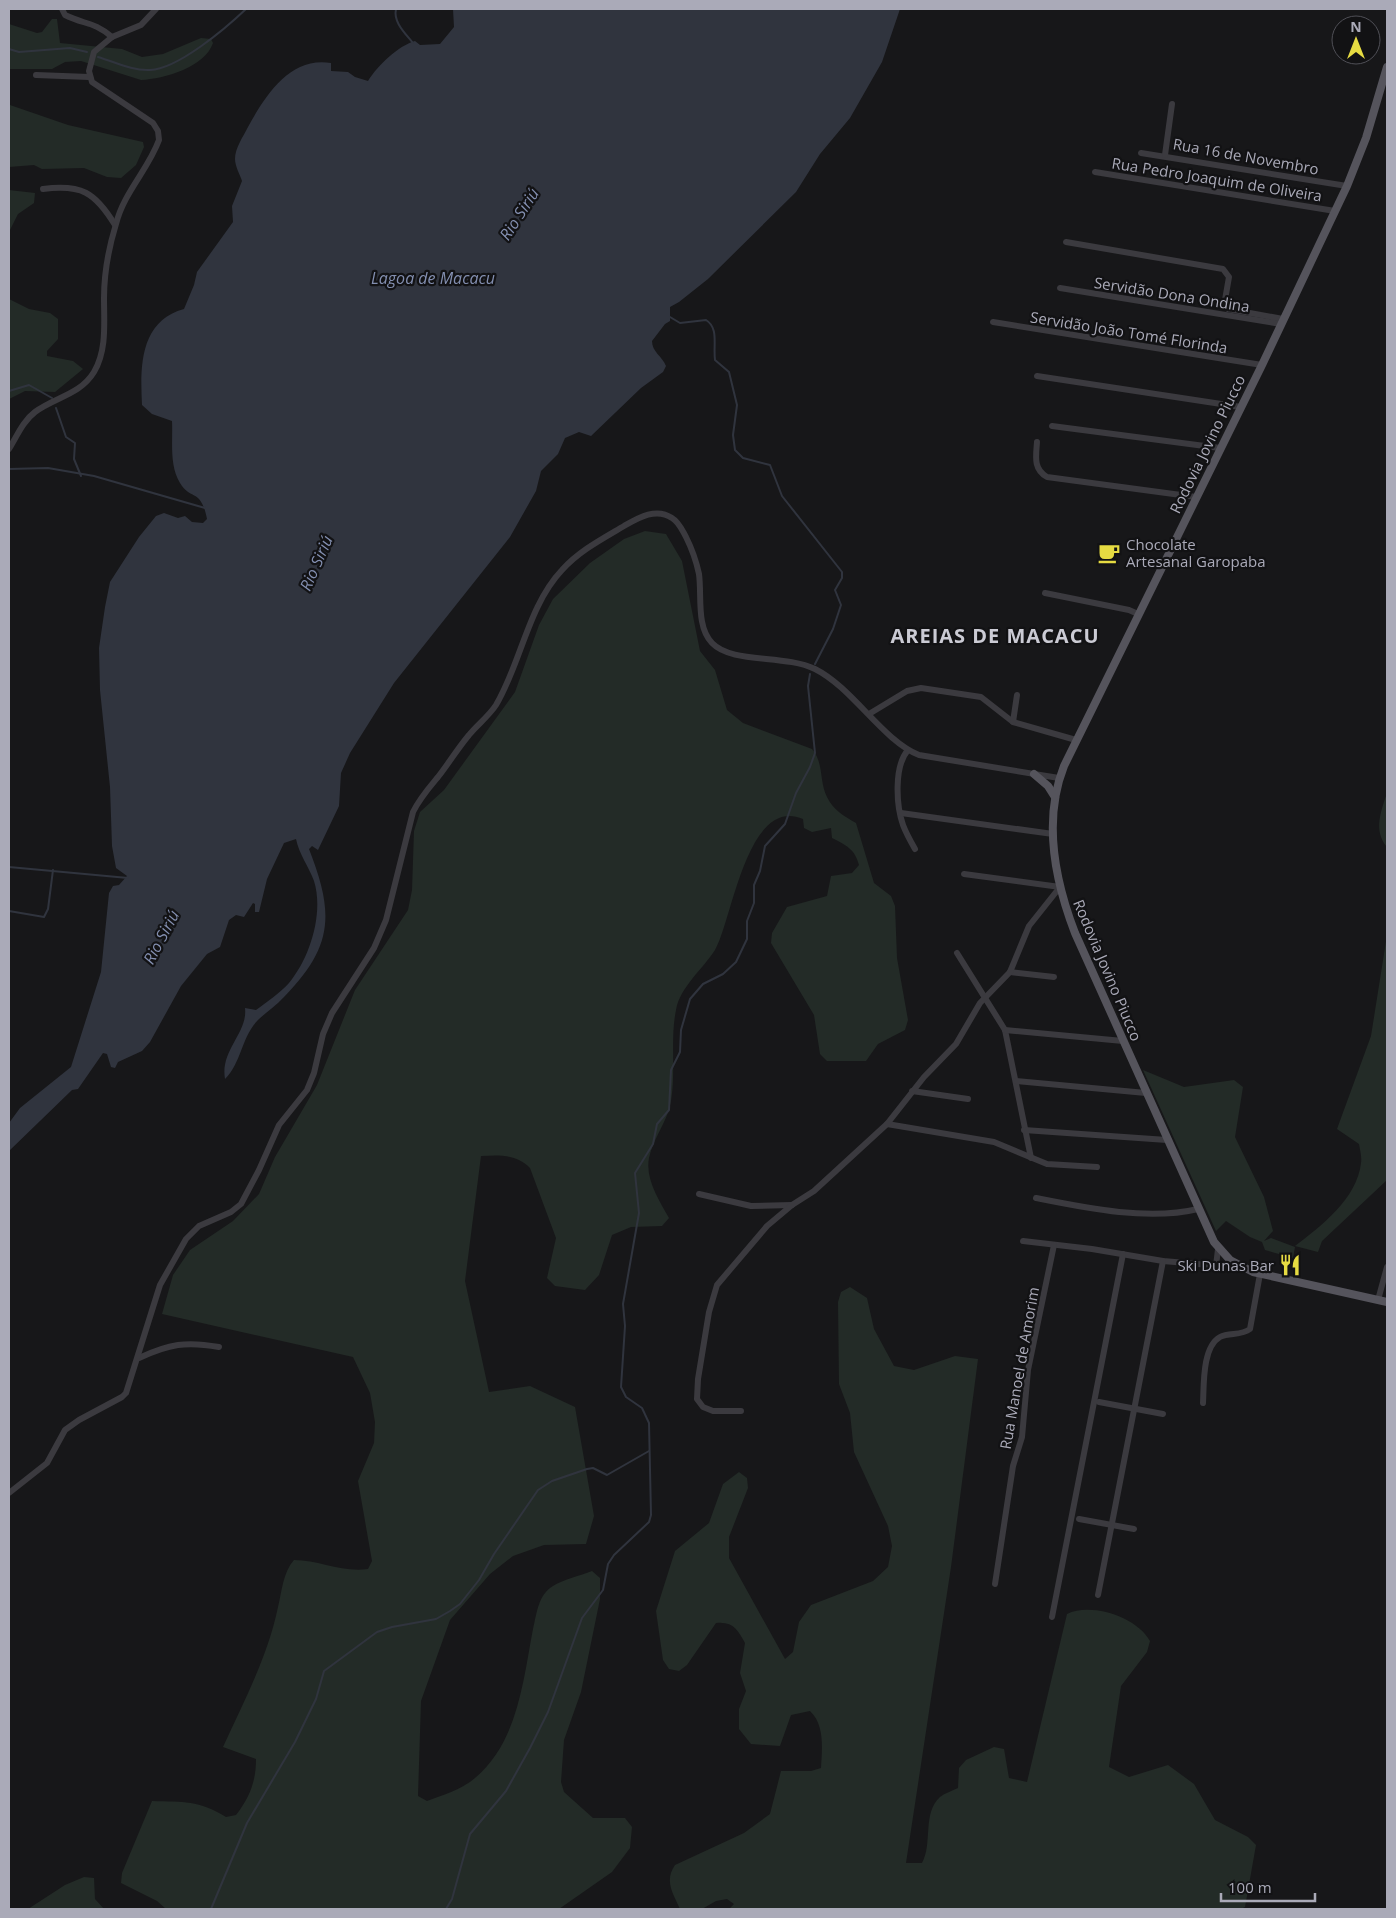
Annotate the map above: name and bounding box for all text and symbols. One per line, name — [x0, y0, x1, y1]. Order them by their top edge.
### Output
north arrow — [1331, 15, 1381, 65]
text: N — [1350, 17, 1362, 36]
street label: Rua 16 de Novembro — [1172, 133, 1320, 179]
street label: Rua Pedro Joaquim de Oliveira — [1110, 152, 1324, 206]
water label: Rio Siriú — [494, 184, 544, 244]
water label: Lagoa de Macacu — [371, 267, 495, 289]
street label: Servidão Dona Ondina — [1093, 272, 1251, 316]
street label: Servidão João Tomé Florinda — [1029, 307, 1229, 357]
street label: Rodovia Jovino Piucco — [1165, 371, 1249, 517]
water label: Rio Siriú — [294, 532, 338, 594]
place label: Chocolate Artesanal Garopaba — [1126, 534, 1266, 571]
cafe icon: Chocolate Artesanal Garopaba — [1096, 540, 1122, 566]
district label: AREIAS DE MACACU — [890, 622, 1100, 649]
street label: Rodovia Jovino Piucco — [1069, 896, 1147, 1044]
water label: Rio Siriú — [138, 906, 184, 968]
restaurant icon: Ski Dunas Bar — [1277, 1252, 1303, 1278]
place label: Ski Dunas Bar — [1177, 1255, 1274, 1275]
street label: Rua Manoel de Amorim — [995, 1285, 1043, 1451]
scale bar — [1221, 1870, 1315, 1902]
text: 100 m — [1228, 1877, 1272, 1897]

